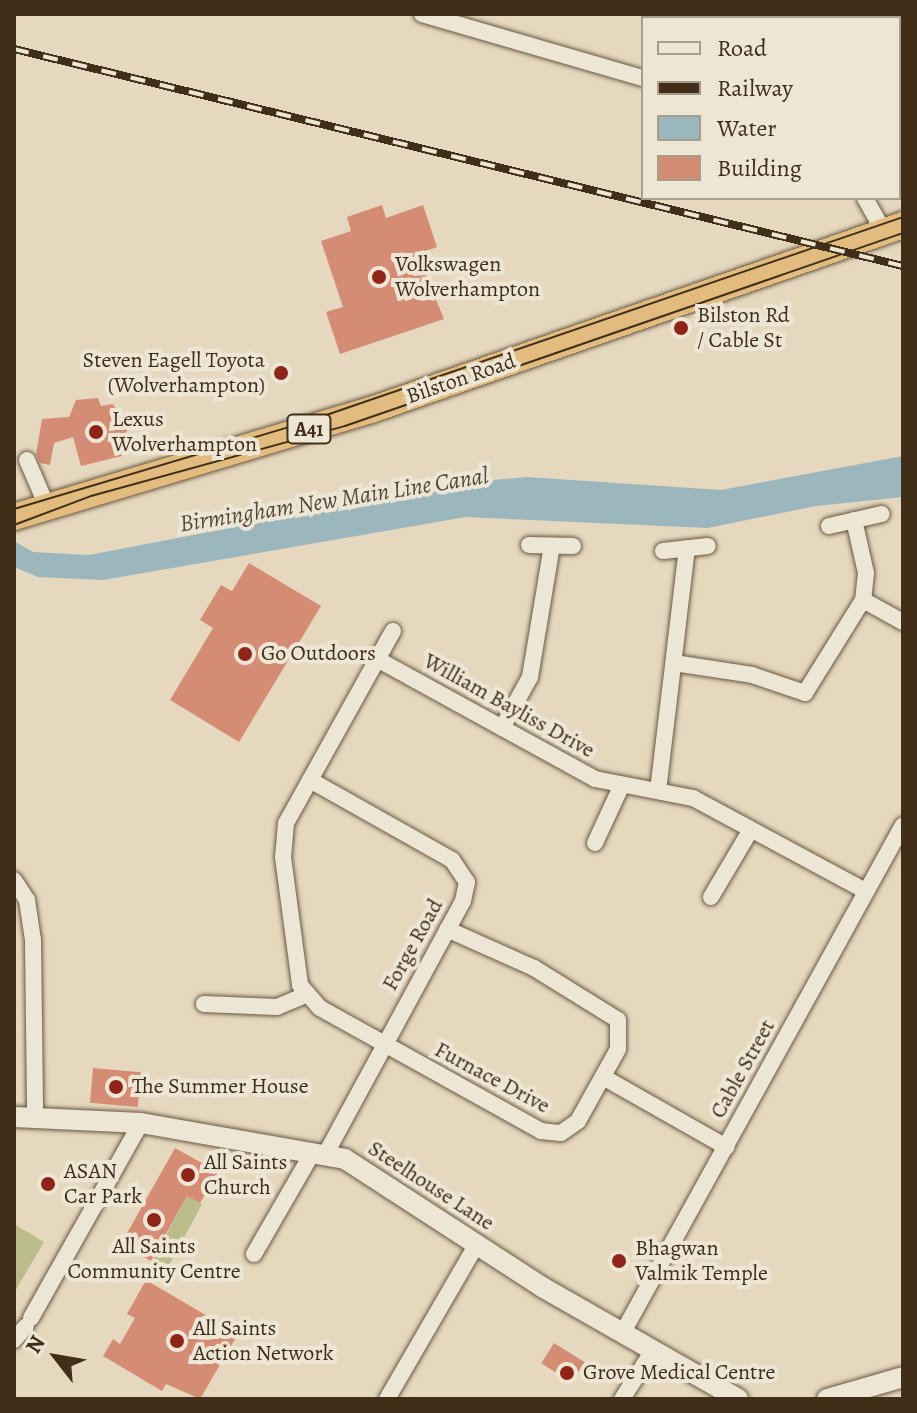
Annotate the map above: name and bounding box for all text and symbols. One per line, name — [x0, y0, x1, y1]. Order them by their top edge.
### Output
legend — [641, 16, 901, 200]
text: Road — [717, 32, 767, 64]
text: Railway — [717, 72, 793, 104]
text: Water — [717, 112, 777, 144]
text: Building — [717, 152, 802, 184]
place label: Volkswagen Wolverhampton — [395, 251, 540, 302]
marker: Volkswagen Wolverhampton — [370, 268, 388, 286]
place label: Bilston Rd / Cable St — [697, 302, 790, 354]
marker: Bilston Rd / Cable St — [672, 319, 690, 337]
place label: Steven Eagell Toyota (Wolverhampton) — [83, 347, 265, 398]
street label: Bilston Road — [403, 348, 519, 410]
marker: Steven Eagell Toyota (Wolverhampton) — [272, 364, 290, 382]
place label: Lexus Wolverhampton — [112, 406, 257, 458]
road number: A41 — [285, 413, 333, 445]
marker: Lexus Wolverhampton — [87, 423, 105, 441]
water label: Birmingham New Main Line Canal — [178, 461, 490, 539]
place label: Go Outdoors — [261, 641, 376, 667]
marker: Go Outdoors — [236, 645, 254, 663]
street label: William Bayliss Drive — [419, 648, 599, 764]
street label: Forge Road — [377, 895, 449, 995]
street label: Cable Street — [705, 1015, 781, 1123]
street label: Furnace Drive — [430, 1037, 554, 1119]
place label: The Summer House — [132, 1074, 309, 1100]
marker: The Summer House — [107, 1078, 125, 1096]
street label: Steelhouse Lane — [363, 1135, 499, 1237]
place label: All Saints Church — [204, 1149, 287, 1200]
place label: ASAN Car Park — [64, 1158, 142, 1210]
marker: All Saints Church — [179, 1166, 197, 1184]
marker: ASAN Car Park — [39, 1175, 57, 1193]
marker: All Saints Community Centre — [145, 1211, 163, 1229]
place label: All Saints Community Centre — [67, 1233, 241, 1284]
place label: Bhagwan Valmik Temple — [635, 1235, 768, 1286]
marker: Bhagwan Valmik Temple — [610, 1252, 628, 1270]
place label: All Saints Action Network — [193, 1315, 334, 1366]
north arrow — [16, 1317, 96, 1397]
text: N — [18, 1330, 52, 1359]
marker: All Saints Action Network — [168, 1332, 186, 1350]
place label: Grove Medical Centre — [583, 1360, 775, 1386]
marker: Grove Medical Centre — [558, 1364, 576, 1382]

